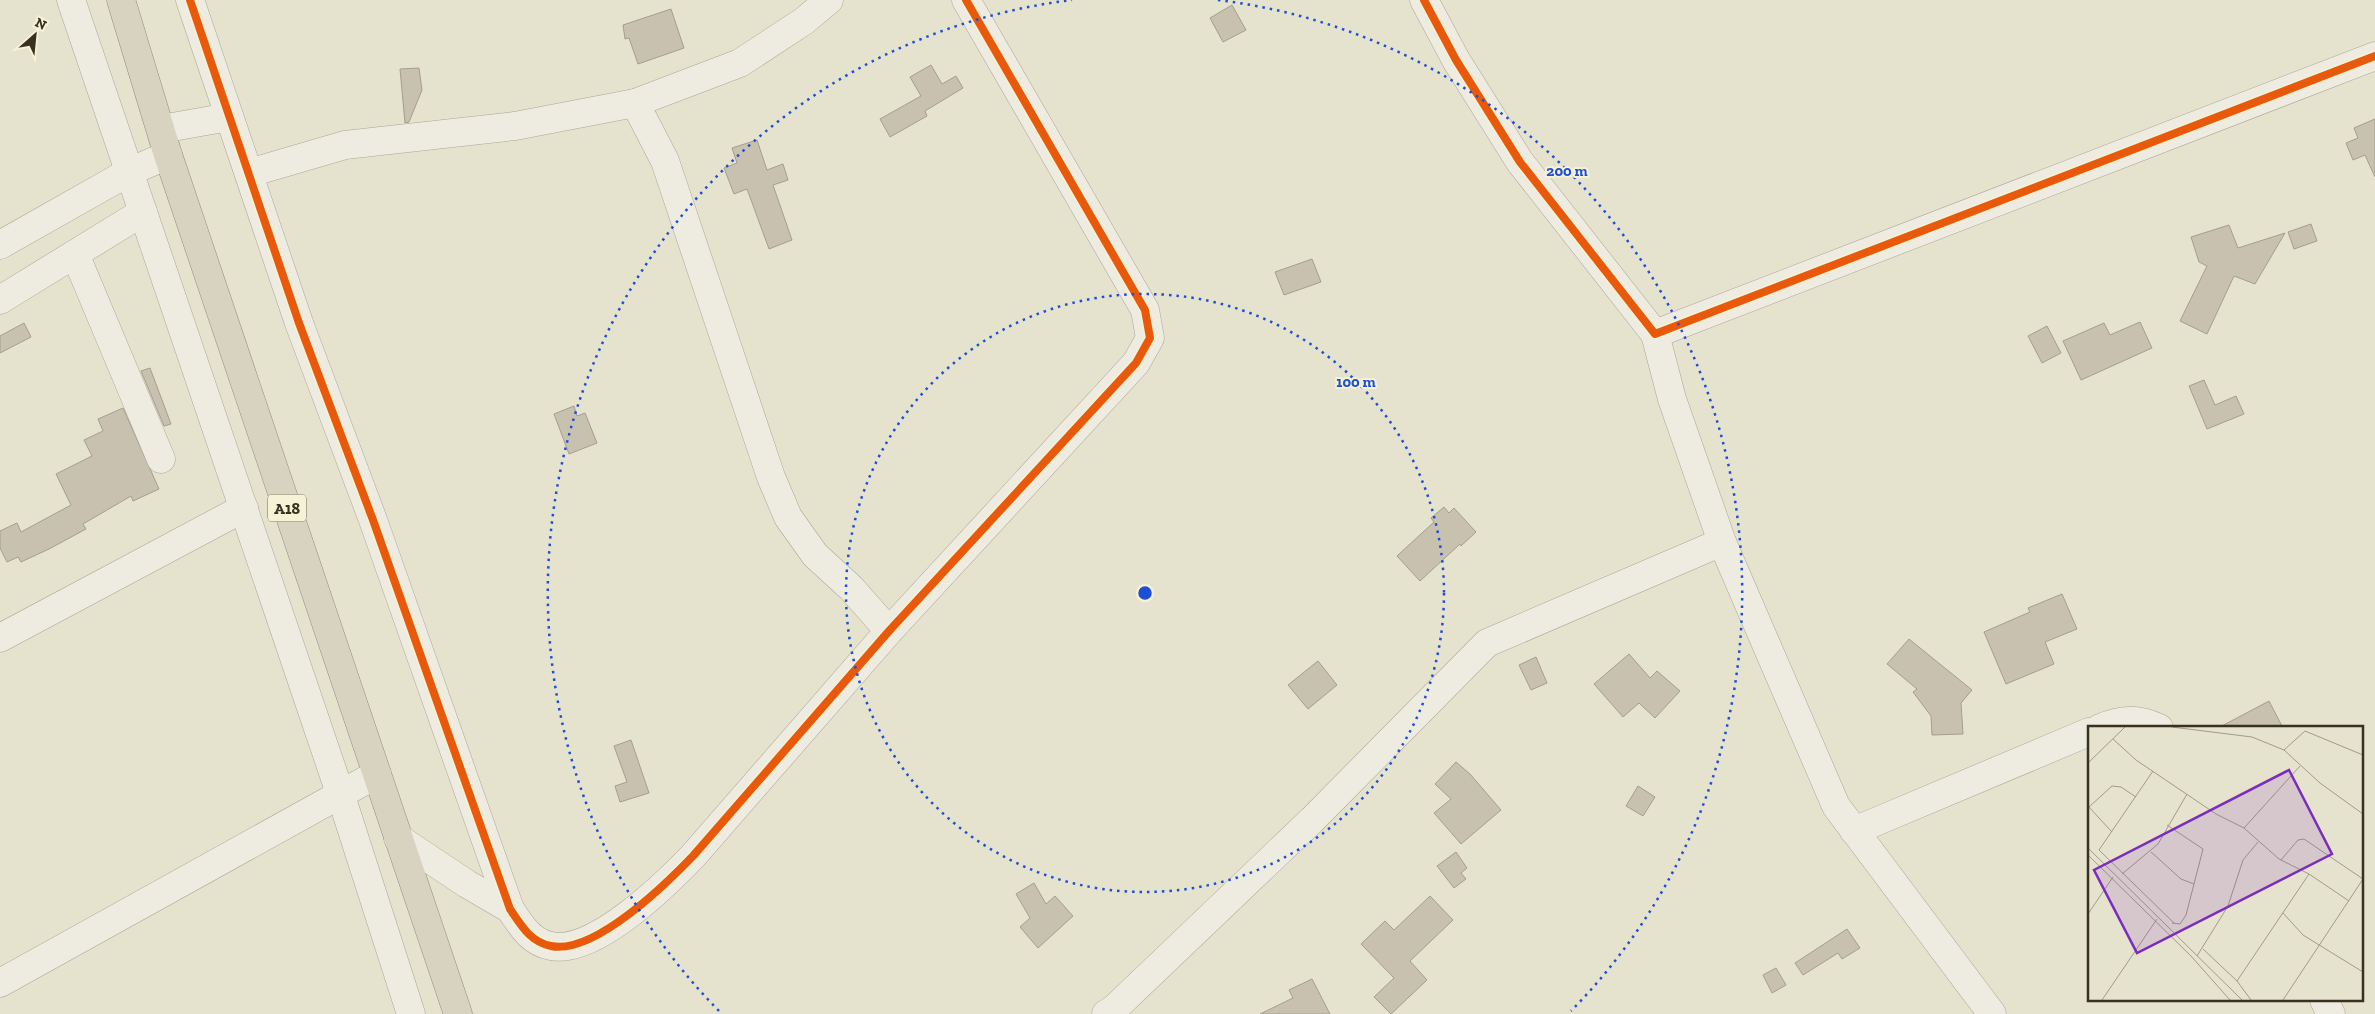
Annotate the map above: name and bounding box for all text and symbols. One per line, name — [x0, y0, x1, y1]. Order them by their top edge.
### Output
north arrow — [10, 10, 60, 60]
text: N — [32, 14, 50, 34]
text: 200 m — [1546, 162, 1588, 180]
text: 100 m — [1336, 373, 1376, 391]
road number: A18 — [268, 494, 306, 522]
centre of rings — [1136, 584, 1154, 602]
inset map — [2088, 726, 2362, 1002]

